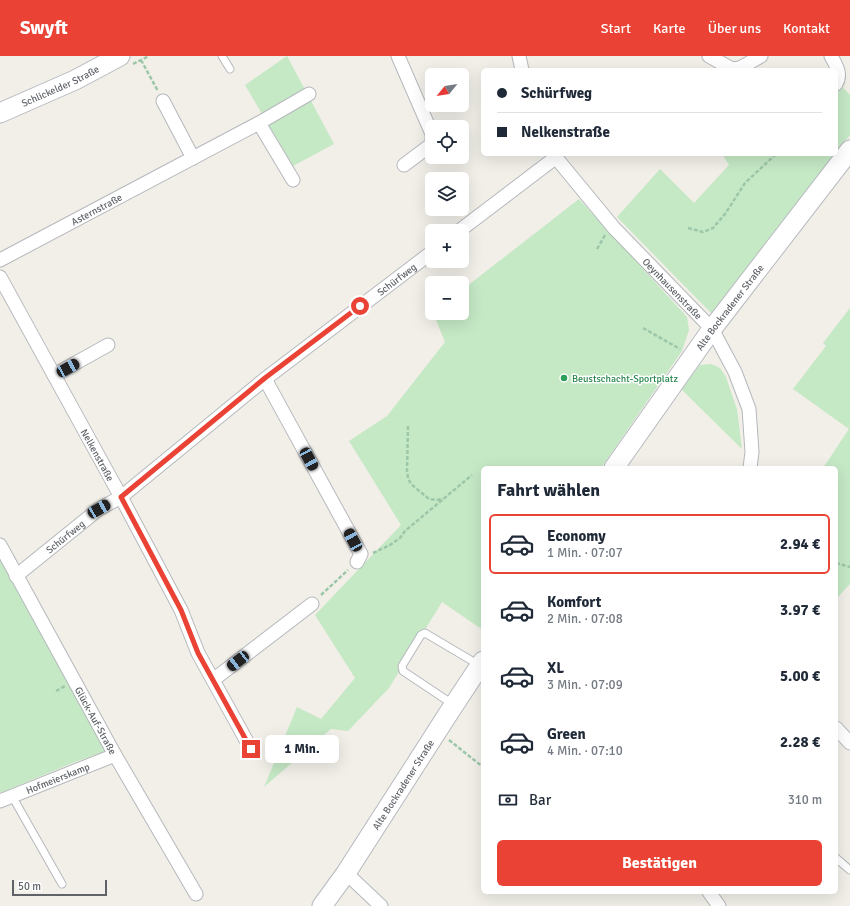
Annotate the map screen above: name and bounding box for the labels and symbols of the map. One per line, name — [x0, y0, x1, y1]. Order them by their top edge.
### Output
street label: Schlickelder Straße — [20, 63, 101, 110]
north arrow — [425, 68, 469, 112]
street label: Asternstraße — [69, 192, 124, 228]
street label: Oeynhausenstraße — [640, 256, 704, 322]
street label: Schürfweg — [375, 261, 419, 299]
street label: Alte Bockradener Straße — [694, 262, 767, 353]
route start — [351, 297, 369, 315]
car — [55, 357, 81, 379]
marker: Beustschacht-Sportplatz — [559, 373, 569, 383]
place label: Beustschacht-Sportplatz — [572, 373, 678, 385]
street label: Nelkenstraße — [78, 427, 116, 484]
car — [298, 446, 320, 472]
car — [86, 498, 112, 520]
street label: Schürfweg — [44, 518, 87, 556]
car — [342, 527, 364, 553]
car — [225, 649, 251, 673]
street label: Glück-Auf-Straße — [72, 685, 119, 757]
callout: 1 Min. — [265, 735, 339, 763]
street label: Alte Bockradener Straße — [370, 738, 437, 832]
route end — [242, 740, 260, 758]
street label: Hofmeierskamp — [24, 761, 91, 797]
scale bar — [12, 878, 107, 897]

